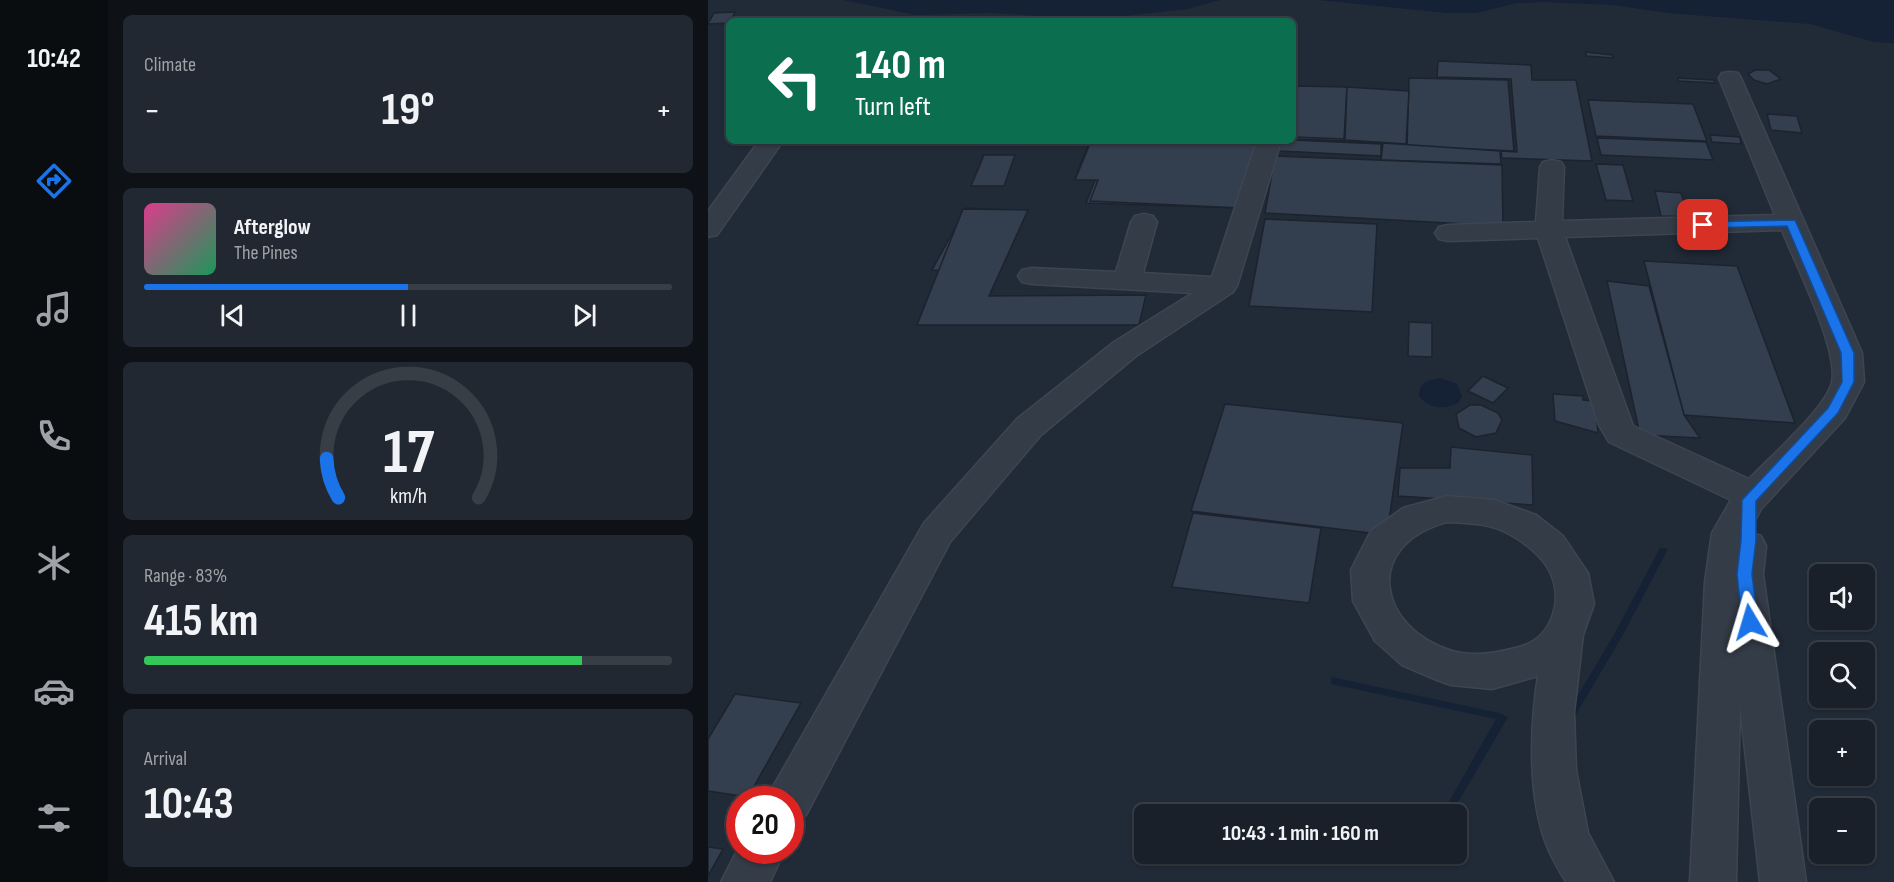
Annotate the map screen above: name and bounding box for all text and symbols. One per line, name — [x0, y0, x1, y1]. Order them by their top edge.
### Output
text: 140 m — [855, 40, 946, 91]
icon: left — [756, 42, 834, 120]
text: 10:42 — [27, 43, 81, 75]
text: Climate — [144, 53, 196, 77]
text: 19° — [381, 83, 435, 138]
text: − — [144, 91, 160, 131]
text: + — [656, 91, 672, 131]
text: Turn left — [855, 91, 931, 123]
icon: directions — [33, 160, 75, 202]
pin — [1677, 199, 1728, 250]
icon: arrive — [1686, 208, 1719, 241]
text: Afterglow — [234, 214, 311, 241]
text: The Pines — [234, 241, 298, 265]
icon: music — [33, 288, 75, 330]
icon: previous — [216, 299, 249, 332]
icon: pause — [392, 299, 425, 332]
icon: next — [568, 299, 601, 332]
icon: phone — [33, 415, 75, 457]
text: 17 — [382, 416, 434, 491]
text: km/h — [389, 484, 427, 509]
icon: climate — [33, 542, 75, 584]
text: Range · 83% — [144, 564, 227, 588]
map controls — [1809, 564, 1875, 864]
button: sound — [1809, 564, 1875, 630]
position arrow — [1718, 590, 1782, 654]
text: 415 km — [144, 594, 258, 649]
button: search — [1809, 642, 1875, 708]
icon: car — [33, 670, 75, 712]
button: + — [1809, 720, 1875, 786]
text: Arrival — [144, 747, 187, 771]
text: 10:43 — [144, 777, 234, 832]
speed limit sign: 20 — [726, 786, 804, 864]
icon: filters — [33, 797, 75, 839]
button: − — [1809, 798, 1875, 864]
text: 10:43 · 1 min · 160 m — [1222, 820, 1379, 847]

